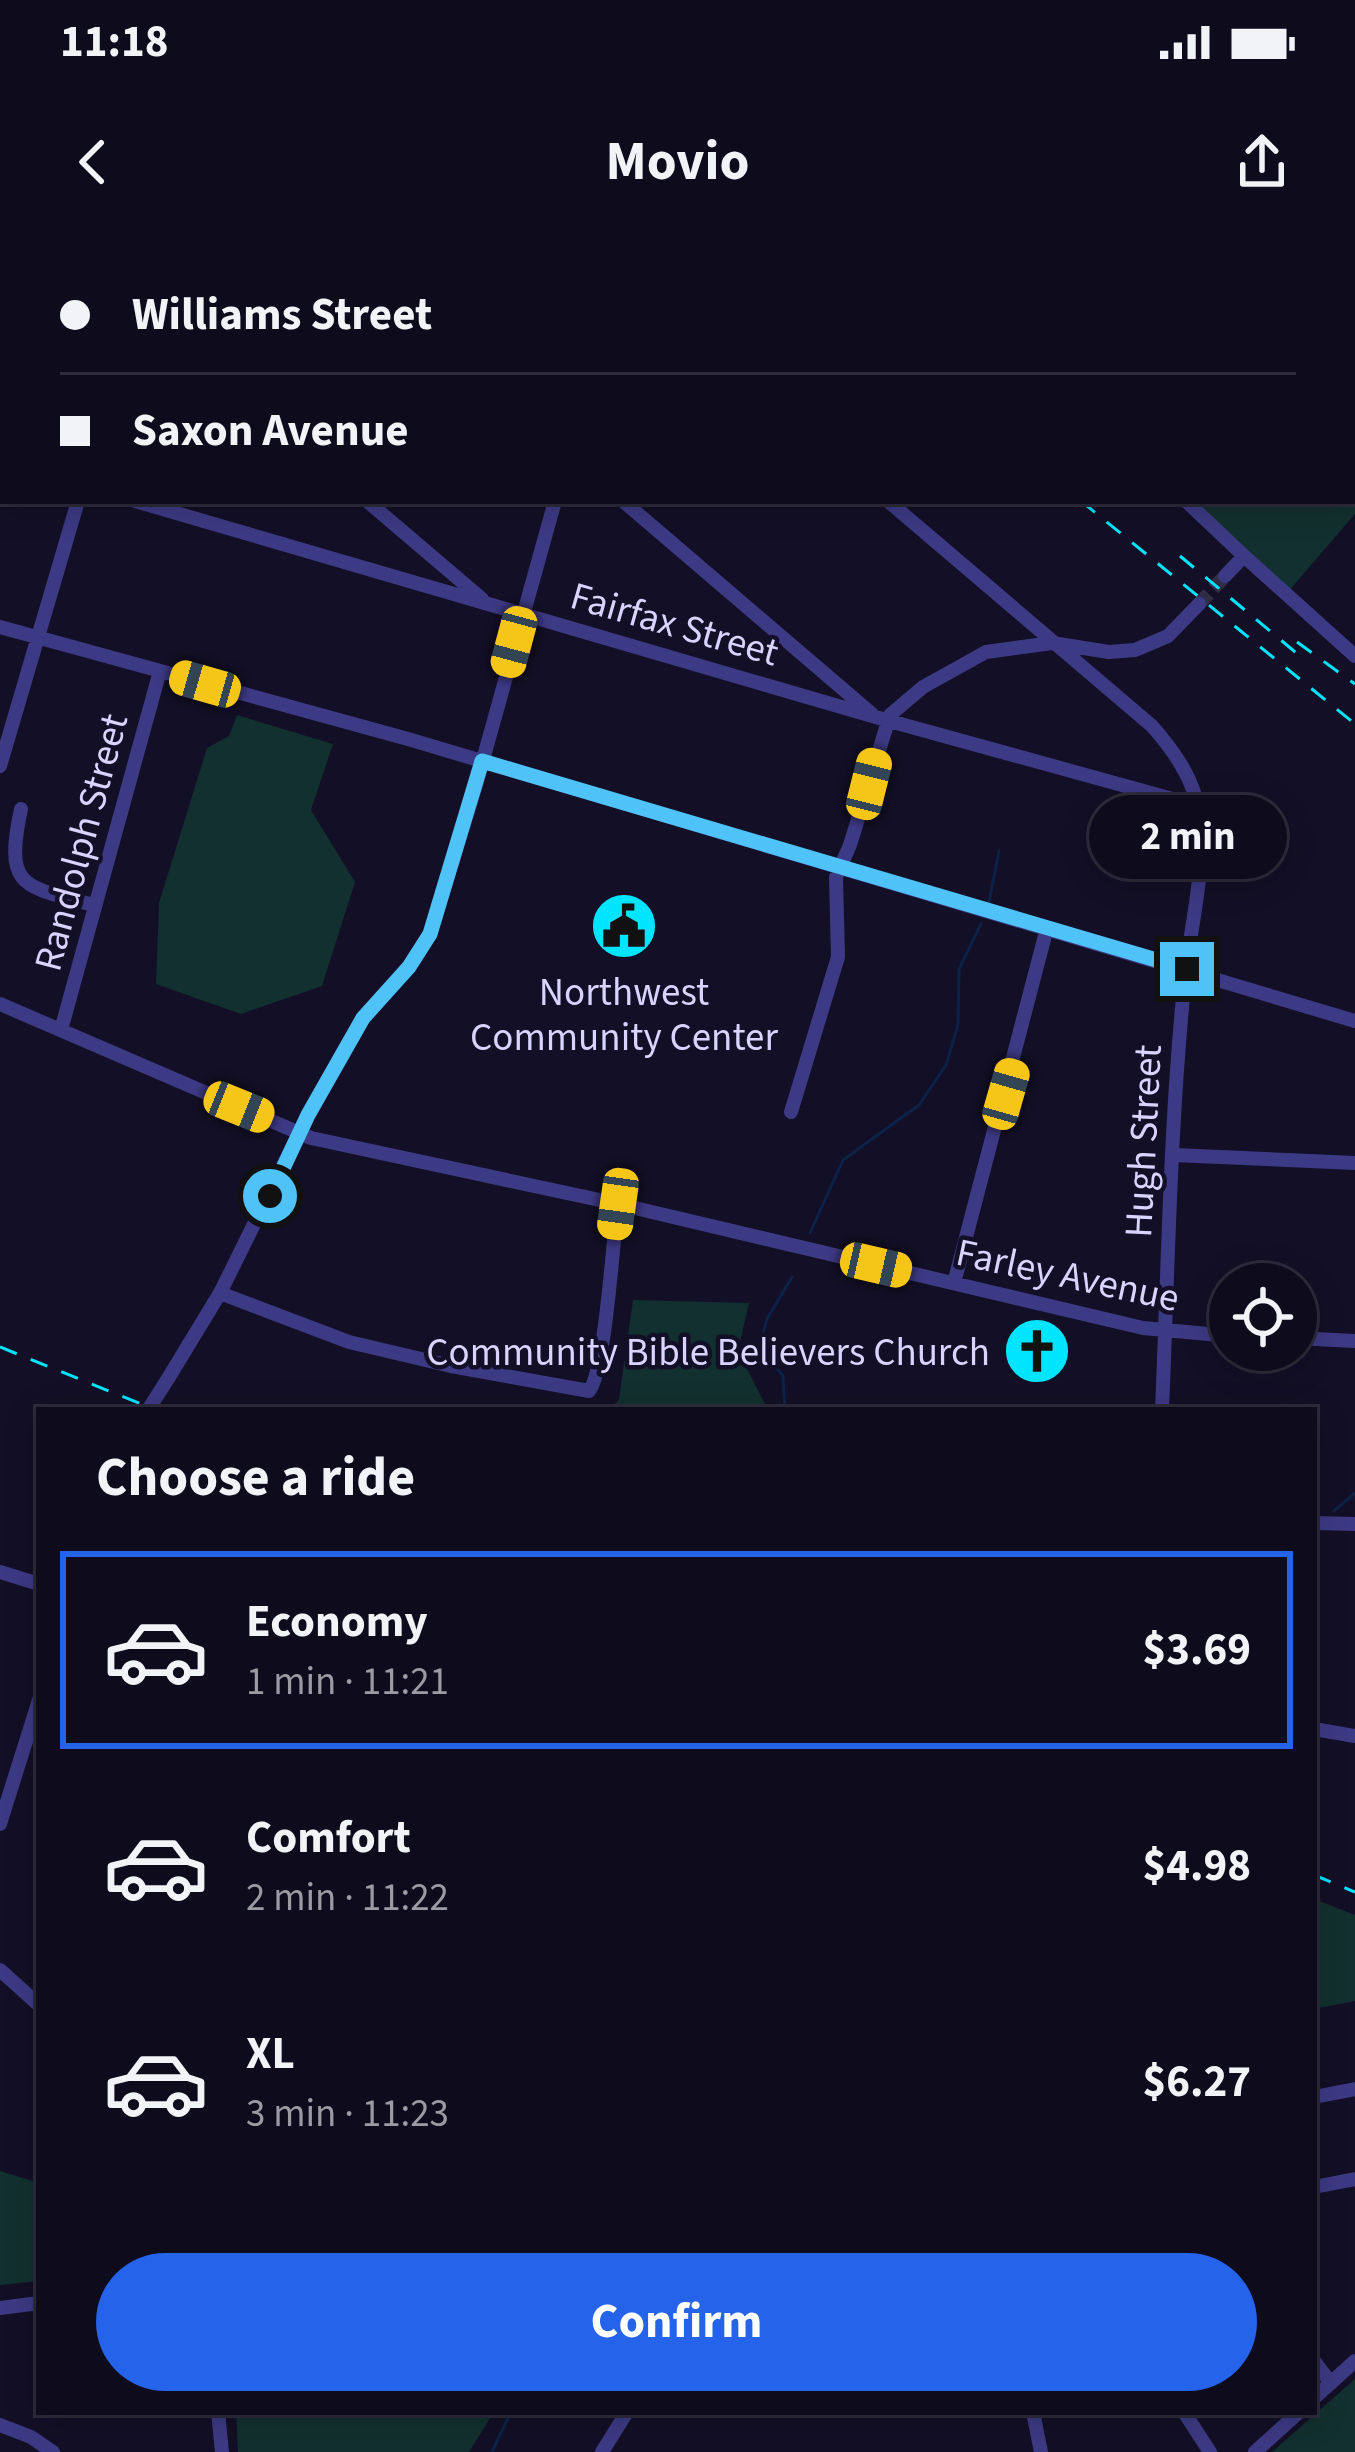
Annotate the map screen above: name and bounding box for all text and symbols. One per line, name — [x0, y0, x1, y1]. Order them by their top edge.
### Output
text: 11:18 — [60, 10, 169, 74]
text: Movio — [606, 124, 749, 201]
icon: back — [60, 129, 126, 195]
icon: share — [1229, 129, 1295, 195]
text: Williams Street — [132, 283, 432, 347]
text: Saxon Avenue — [132, 399, 409, 463]
street label: Fairfax Street — [564, 569, 785, 681]
car — [487, 603, 541, 681]
car — [165, 657, 245, 711]
street label: Randolph Street — [21, 708, 143, 977]
car — [843, 745, 895, 823]
callout: 2 min — [1088, 795, 1286, 879]
text: 2 min — [1141, 809, 1235, 865]
public building icon: Northwest Community Center — [589, 891, 659, 961]
route end — [1160, 942, 1214, 996]
place label: Northwest Community Center — [470, 965, 778, 1066]
street label: Hugh Street — [1111, 1043, 1177, 1239]
car — [979, 1054, 1033, 1134]
car — [199, 1077, 279, 1137]
car — [595, 1166, 641, 1242]
route start — [243, 1169, 297, 1223]
street label: Farley Avenue — [951, 1225, 1184, 1327]
car — [837, 1239, 915, 1291]
map controls — [1209, 1263, 1317, 1371]
button: locate — [1209, 1263, 1317, 1371]
church icon: Community Bible Believers Church — [1002, 1316, 1072, 1386]
place label: Community Bible Believers Church — [426, 1325, 990, 1381]
text: Choose a ride — [96, 1440, 415, 1517]
text: Economy — [246, 1590, 428, 1654]
icon: car — [102, 1596, 210, 1704]
text: $3.69 — [1142, 1618, 1251, 1682]
text: 1 min · 11:21 — [246, 1654, 449, 1710]
text: Comfort — [246, 1806, 411, 1870]
icon: car — [102, 1812, 210, 1920]
text: $4.98 — [1142, 1834, 1251, 1898]
text: 2 min · 11:22 — [246, 1870, 449, 1926]
text: XL — [246, 2022, 295, 2086]
icon: car — [102, 2028, 210, 2136]
text: $6.27 — [1142, 2050, 1251, 2114]
text: 3 min · 11:23 — [246, 2086, 449, 2142]
button: Confirm — [96, 2253, 1257, 2391]

